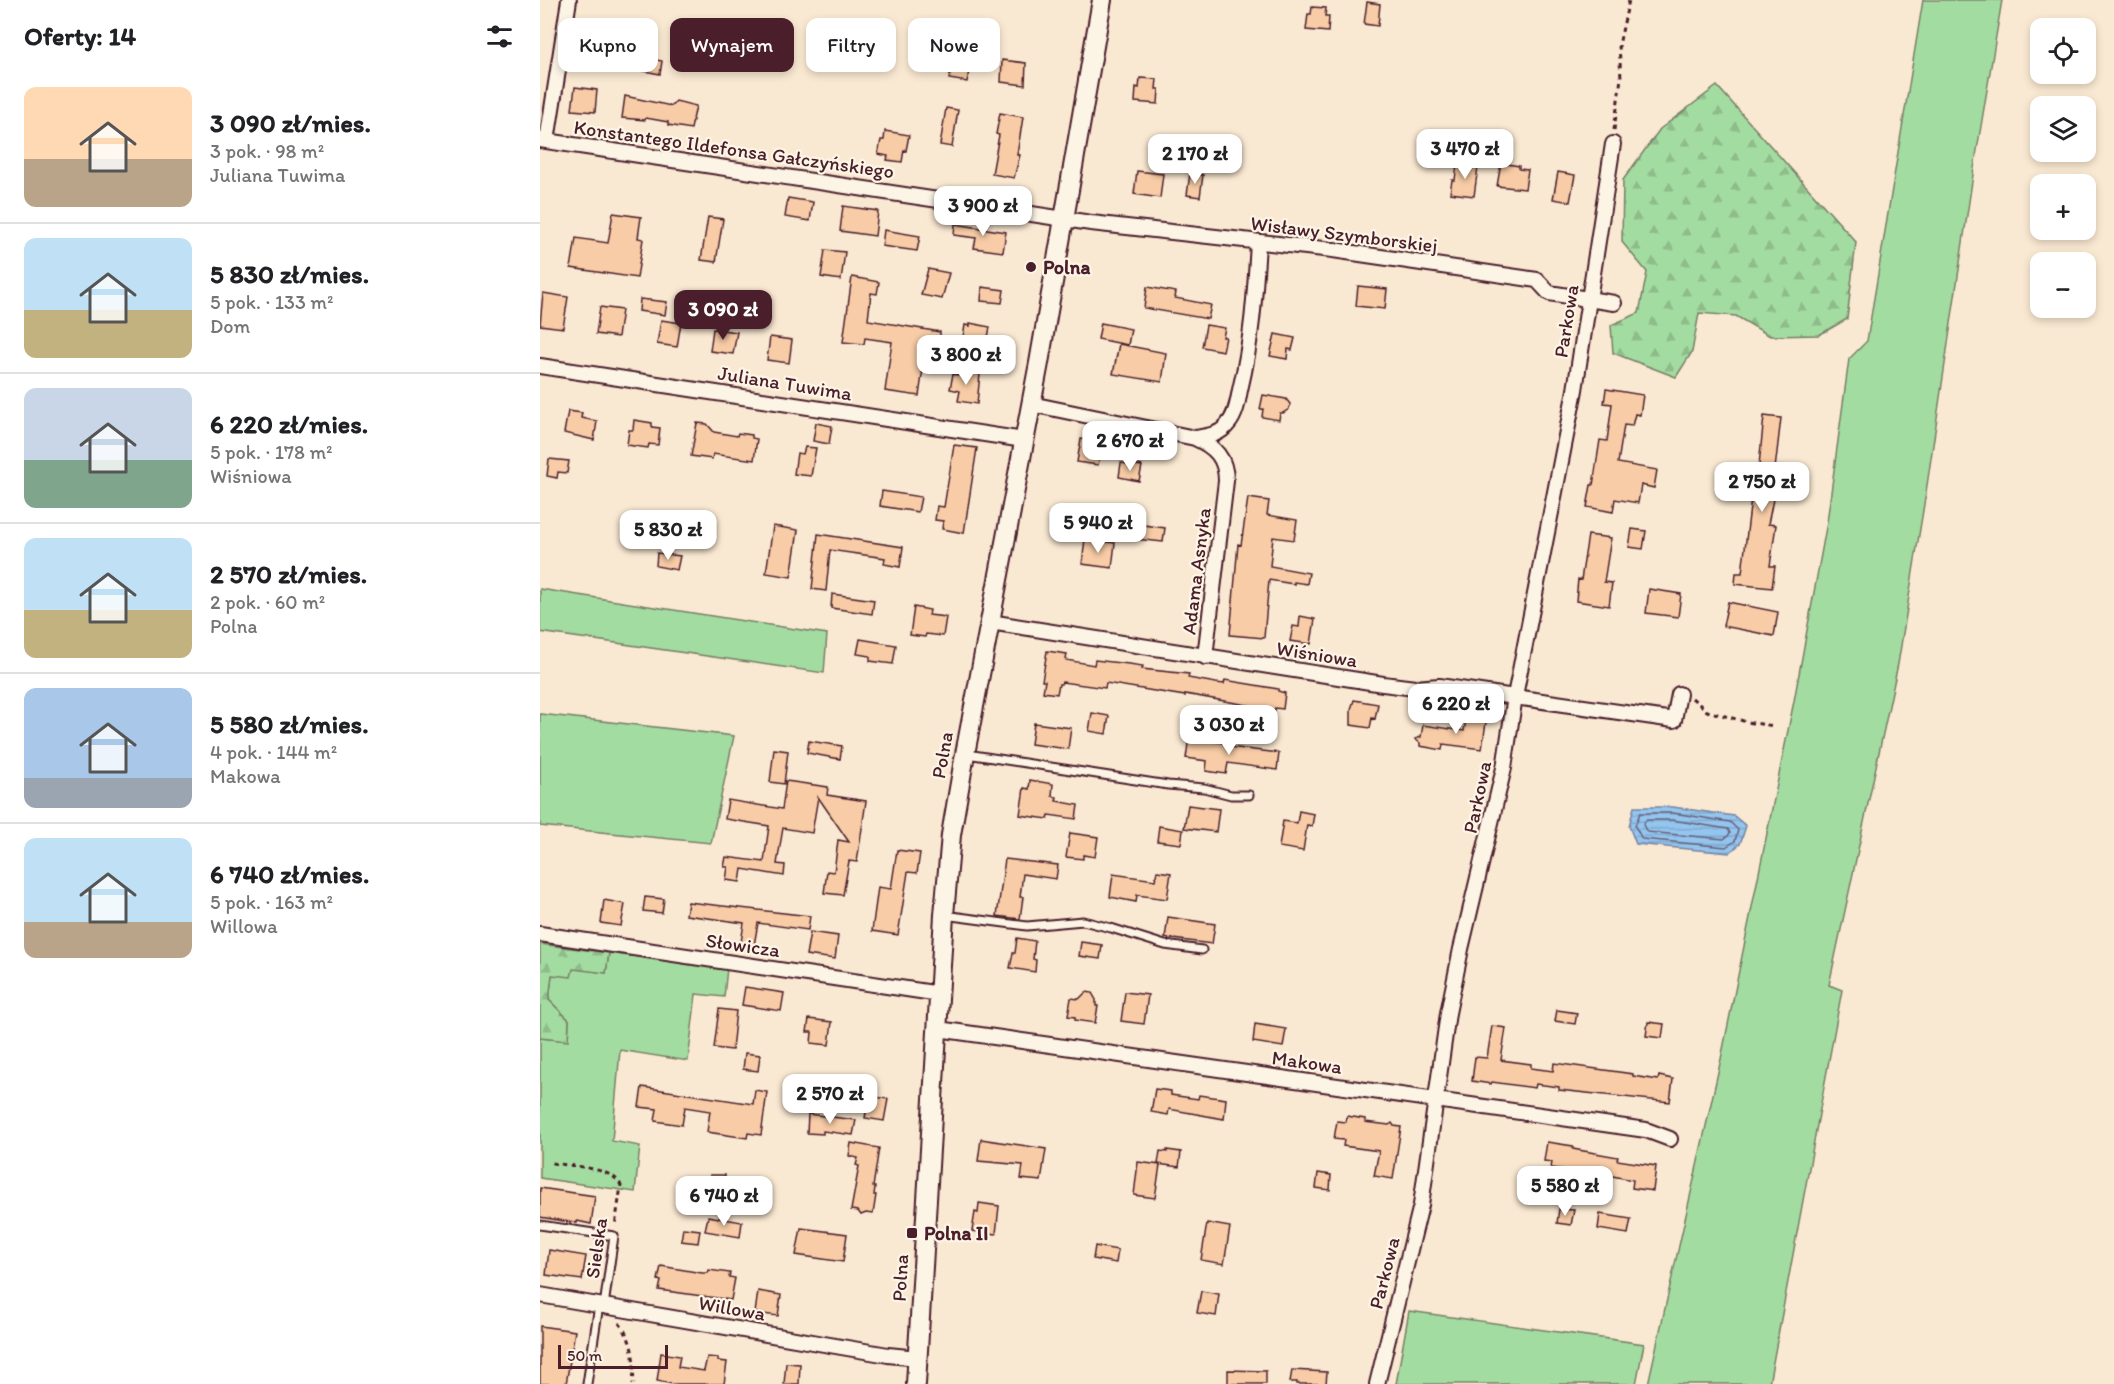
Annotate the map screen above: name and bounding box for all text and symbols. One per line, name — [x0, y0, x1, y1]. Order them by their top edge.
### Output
chip: Kupno — [558, 18, 658, 72]
chip: Wynajem — [670, 18, 794, 72]
chip: Filtry — [806, 18, 896, 72]
chip: Nowe — [908, 18, 1000, 72]
map controls — [2030, 18, 2096, 318]
button: locate — [2030, 18, 2096, 84]
text: Oferty: 14 — [24, 20, 136, 52]
icon: filters — [483, 20, 516, 53]
button: layers — [2030, 96, 2096, 162]
text: 3 090 zł/mies. — [210, 107, 371, 139]
icon: home — [72, 111, 144, 183]
street label: Konstantego Ildefonsa Gałczyńskiego — [572, 115, 896, 183]
pin: 3 470 zł — [1403, 129, 1527, 180]
pin: 2 170 zł — [1133, 134, 1257, 185]
text: 3 470 zł — [1430, 136, 1500, 160]
text: 3 pok. · 98 m² — [210, 139, 324, 163]
text: 2 170 zł — [1162, 141, 1228, 165]
text: Juliana Tuwima — [210, 163, 346, 187]
button: + — [2030, 174, 2096, 240]
pin: 3 900 zł — [921, 186, 1045, 237]
text: 3 900 zł — [948, 193, 1018, 217]
street label: Wisławy Szymborskiej — [1249, 211, 1439, 257]
button: − — [2030, 252, 2096, 318]
place label: Polna — [1043, 255, 1090, 279]
text: 5 830 zł/mies. — [210, 258, 369, 290]
marker: Polna — [1024, 260, 1038, 274]
icon: home — [72, 262, 144, 334]
street label: Parkowa — [1548, 282, 1584, 359]
text: 5 pok. · 133 m² — [210, 290, 333, 314]
pin: 3 090 zł — [661, 290, 785, 341]
text: 3 090 zł — [688, 297, 758, 321]
text: Dom — [210, 314, 250, 338]
pin: 3 800 zł — [904, 335, 1028, 386]
text: 3 800 zł — [931, 342, 1001, 366]
street label: Juliana Tuwima — [716, 361, 854, 406]
text: 6 220 zł/mies. — [210, 408, 368, 440]
icon: home — [72, 412, 144, 484]
pin: 2 670 zł — [1068, 421, 1192, 472]
text: 2 670 zł — [1096, 428, 1164, 452]
text: 5 pok. · 178 m² — [210, 440, 332, 464]
pin: 2 750 zł — [1700, 462, 1824, 513]
text: Wiśniowa — [210, 464, 292, 488]
text: 2 750 zł — [1728, 469, 1796, 493]
pin: 5 940 zł — [1036, 503, 1160, 554]
street label: Adama Asnyka — [1176, 505, 1216, 636]
pin: 5 830 zł — [606, 510, 730, 561]
text: 5 940 zł — [1063, 510, 1133, 534]
text: 5 830 zł — [634, 517, 702, 541]
text: 2 570 zł/mies. — [210, 558, 367, 590]
icon: home — [72, 562, 144, 634]
text: 2 pok. · 60 m² — [210, 590, 325, 614]
text: Polna — [210, 614, 257, 638]
street label: Wiśniowa — [1275, 636, 1360, 672]
pin: 6 220 zł — [1394, 684, 1518, 735]
text: 6 220 zł — [1422, 691, 1490, 715]
pin: 3 030 zł — [1167, 705, 1291, 756]
text: 5 580 zł/mies. — [210, 708, 369, 740]
icon: home — [72, 712, 144, 784]
text: 3 030 zł — [1194, 712, 1264, 736]
street label: Polna — [926, 730, 958, 780]
text: 4 pok. · 144 m² — [210, 740, 337, 764]
street label: Parkowa — [1458, 758, 1497, 835]
text: Makowa — [210, 764, 281, 788]
text: 6 740 zł/mies. — [210, 858, 369, 890]
icon: home — [72, 862, 144, 934]
text: 5 pok. · 163 m² — [210, 890, 333, 914]
text: Willowa — [210, 914, 278, 938]
street label: Słowicza — [704, 928, 782, 962]
street label: Makowa — [1270, 1045, 1344, 1079]
pin: 2 570 zł — [768, 1074, 892, 1125]
text: 2 570 zł — [796, 1081, 864, 1105]
pin: 5 580 zł — [1503, 1166, 1627, 1217]
text: 5 580 zł — [1531, 1173, 1599, 1197]
pin: 6 740 zł — [662, 1176, 786, 1227]
text: 6 740 zł — [690, 1183, 758, 1207]
street label: Sielska — [580, 1215, 612, 1280]
place label: Polna II — [924, 1221, 988, 1245]
marker: Polna II — [905, 1226, 919, 1240]
street label: Parkowa — [1363, 1234, 1405, 1312]
street label: Polna — [887, 1254, 913, 1302]
street label: Willowa — [697, 1290, 768, 1326]
scale bar — [558, 1342, 668, 1370]
text: 50 m — [567, 1346, 602, 1365]

